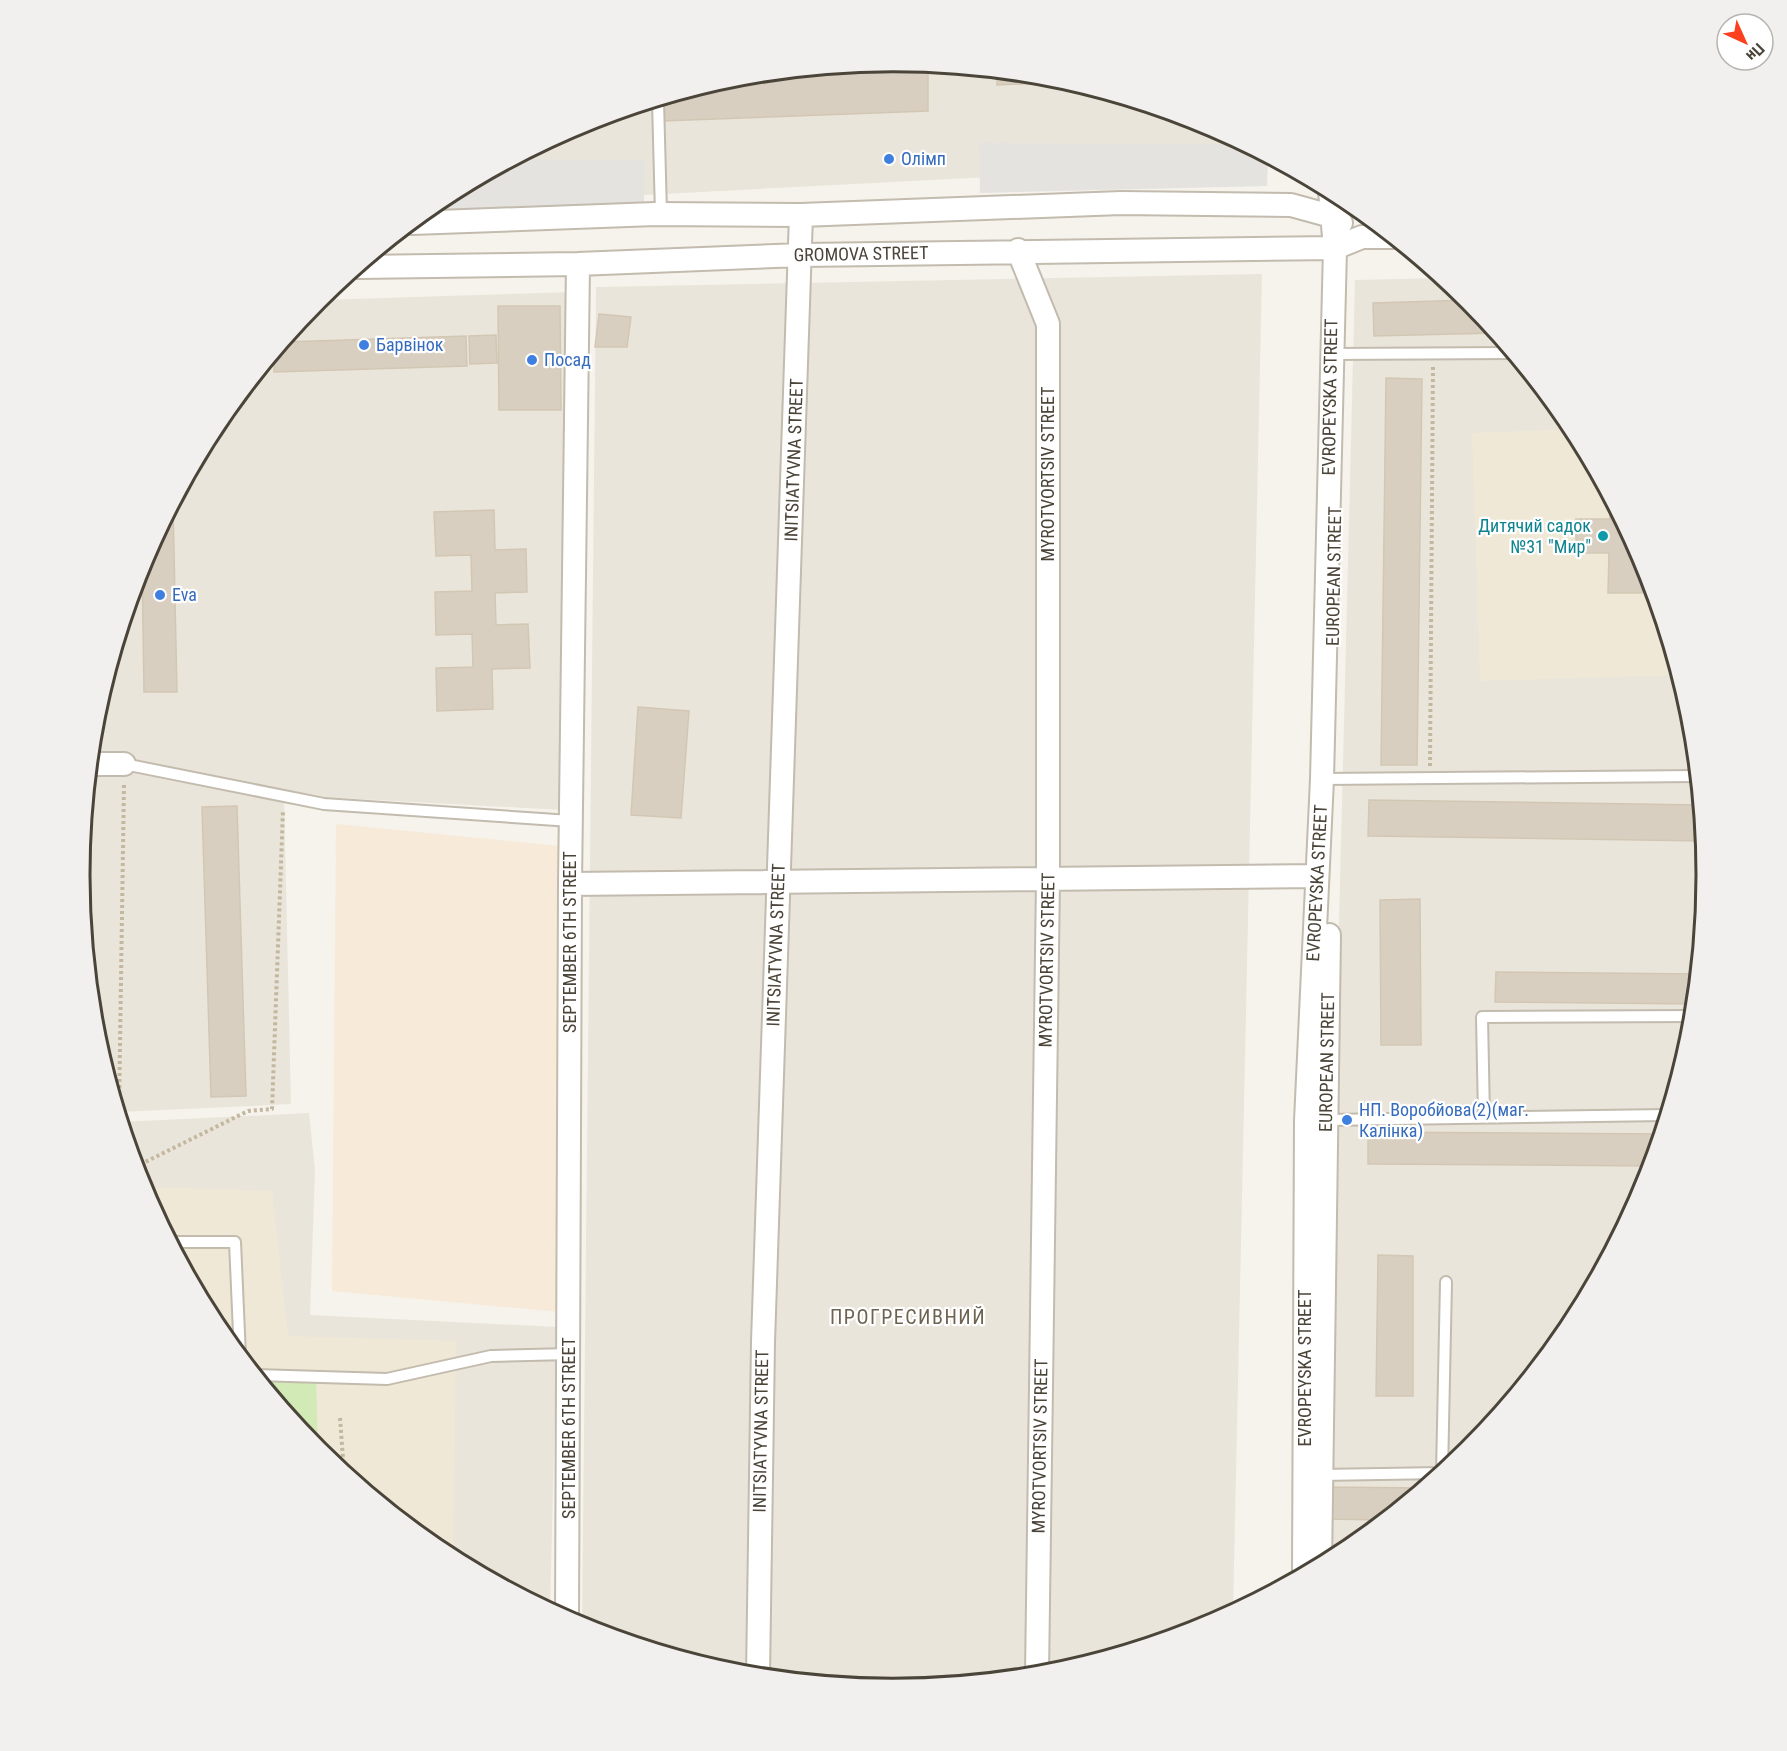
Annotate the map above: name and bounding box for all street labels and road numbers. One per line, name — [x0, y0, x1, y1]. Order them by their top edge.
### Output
street label: GROMOVA STREET — [793, 242, 929, 265]
street label: EVROPEYSKA STREET — [1318, 318, 1341, 476]
street label: INITSIATYVNA STREET — [780, 378, 807, 542]
street label: MYROTVORTSIV STREET — [1037, 386, 1058, 562]
street label: EUROPEAN STREET — [1322, 506, 1345, 646]
street label: EVROPEYSKA STREET — [1302, 804, 1331, 962]
street label: SEPTEMBER 6TH STREET — [559, 851, 580, 1033]
street label: INITSIATYVNA STREET — [762, 863, 789, 1027]
street label: MYROTVORTSIV STREET — [1034, 872, 1059, 1048]
street label: EUROPEAN STREET — [1315, 992, 1338, 1132]
street label: EVROPEYSKA STREET — [1294, 1290, 1315, 1447]
street label: SEPTEMBER 6TH STREET — [558, 1337, 579, 1519]
street label: INITSIATYVNA STREET — [749, 1349, 772, 1513]
street label: MYROTVORTSIV STREET — [1027, 1358, 1052, 1534]

